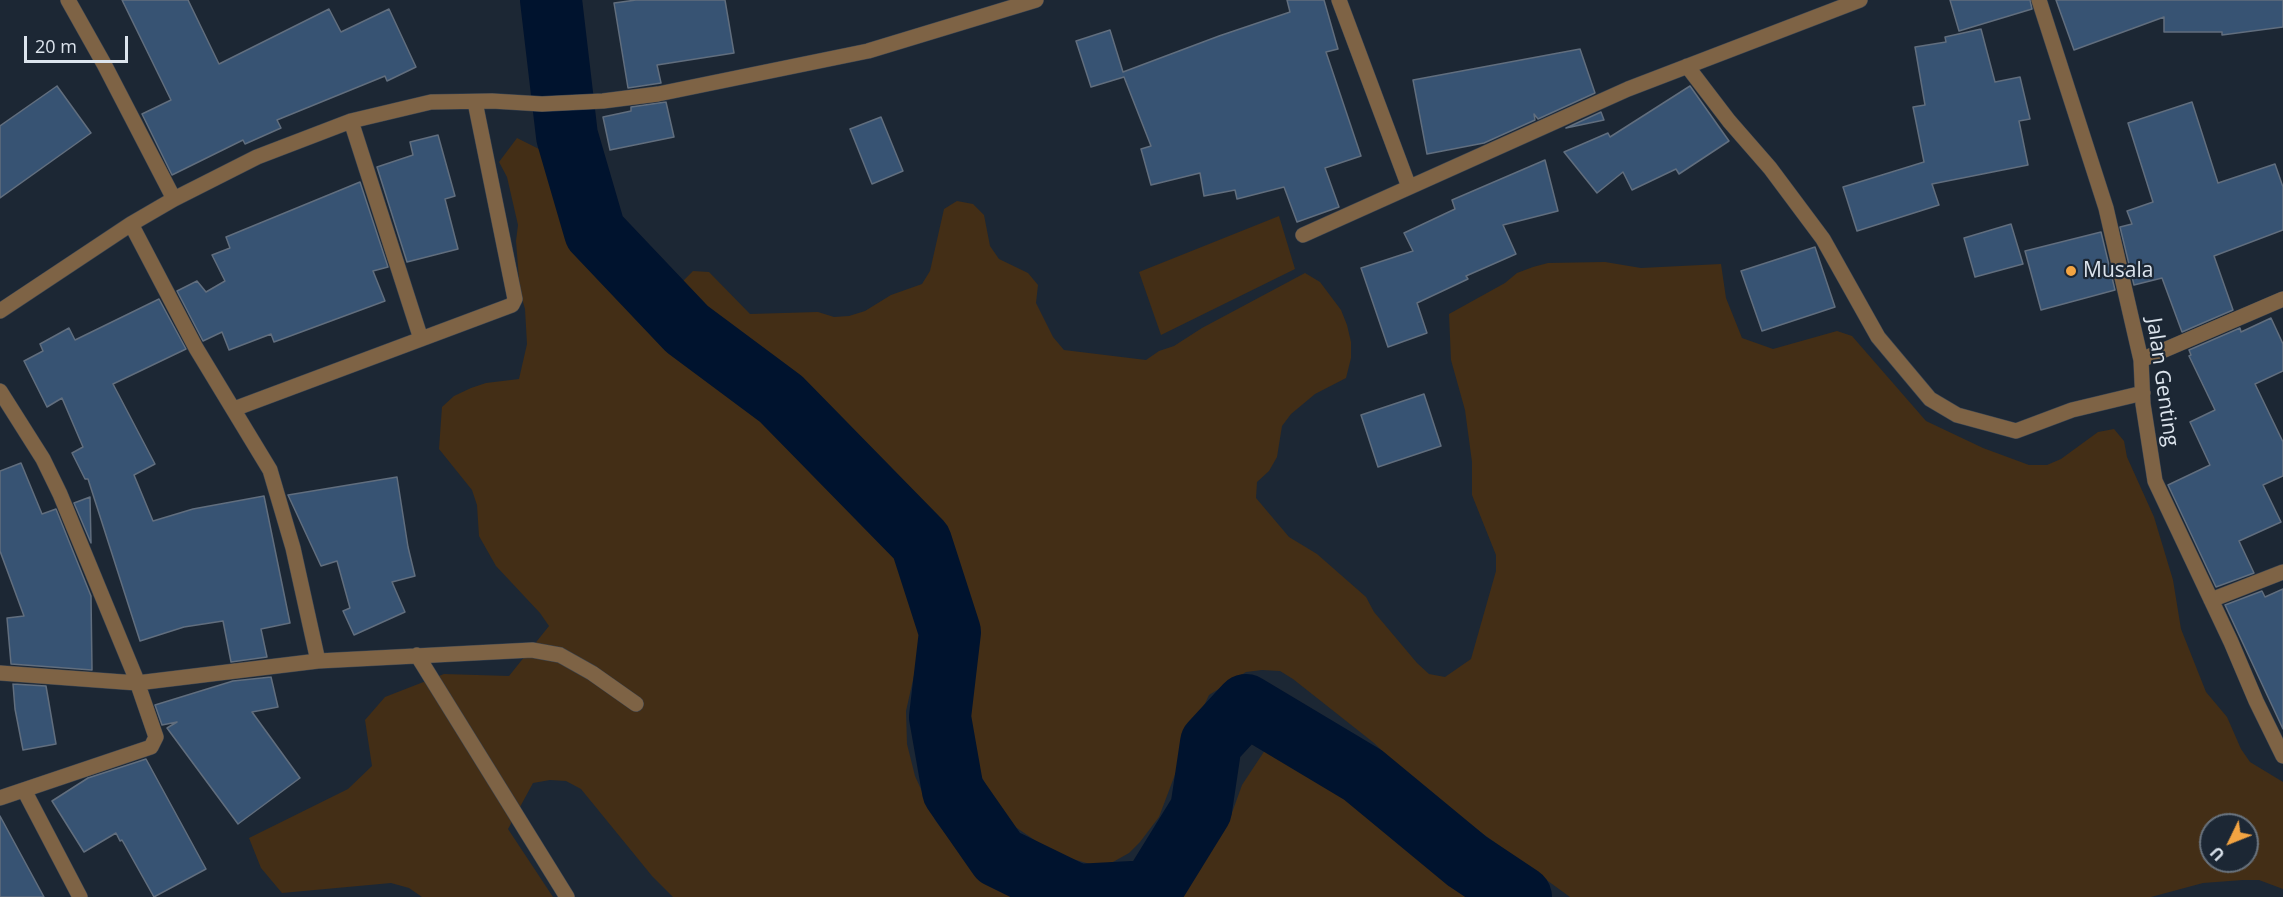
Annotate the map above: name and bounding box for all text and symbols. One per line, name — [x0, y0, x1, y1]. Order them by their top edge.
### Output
scale bar — [27, 24, 130, 62]
text: 20 m — [35, 34, 77, 58]
place label: Musala — [2083, 258, 2153, 284]
marker: Musala — [2064, 264, 2078, 278]
street label: Jalan Genting — [2141, 316, 2183, 448]
north arrow — [2199, 813, 2259, 873]
text: U — [2205, 842, 2229, 866]

